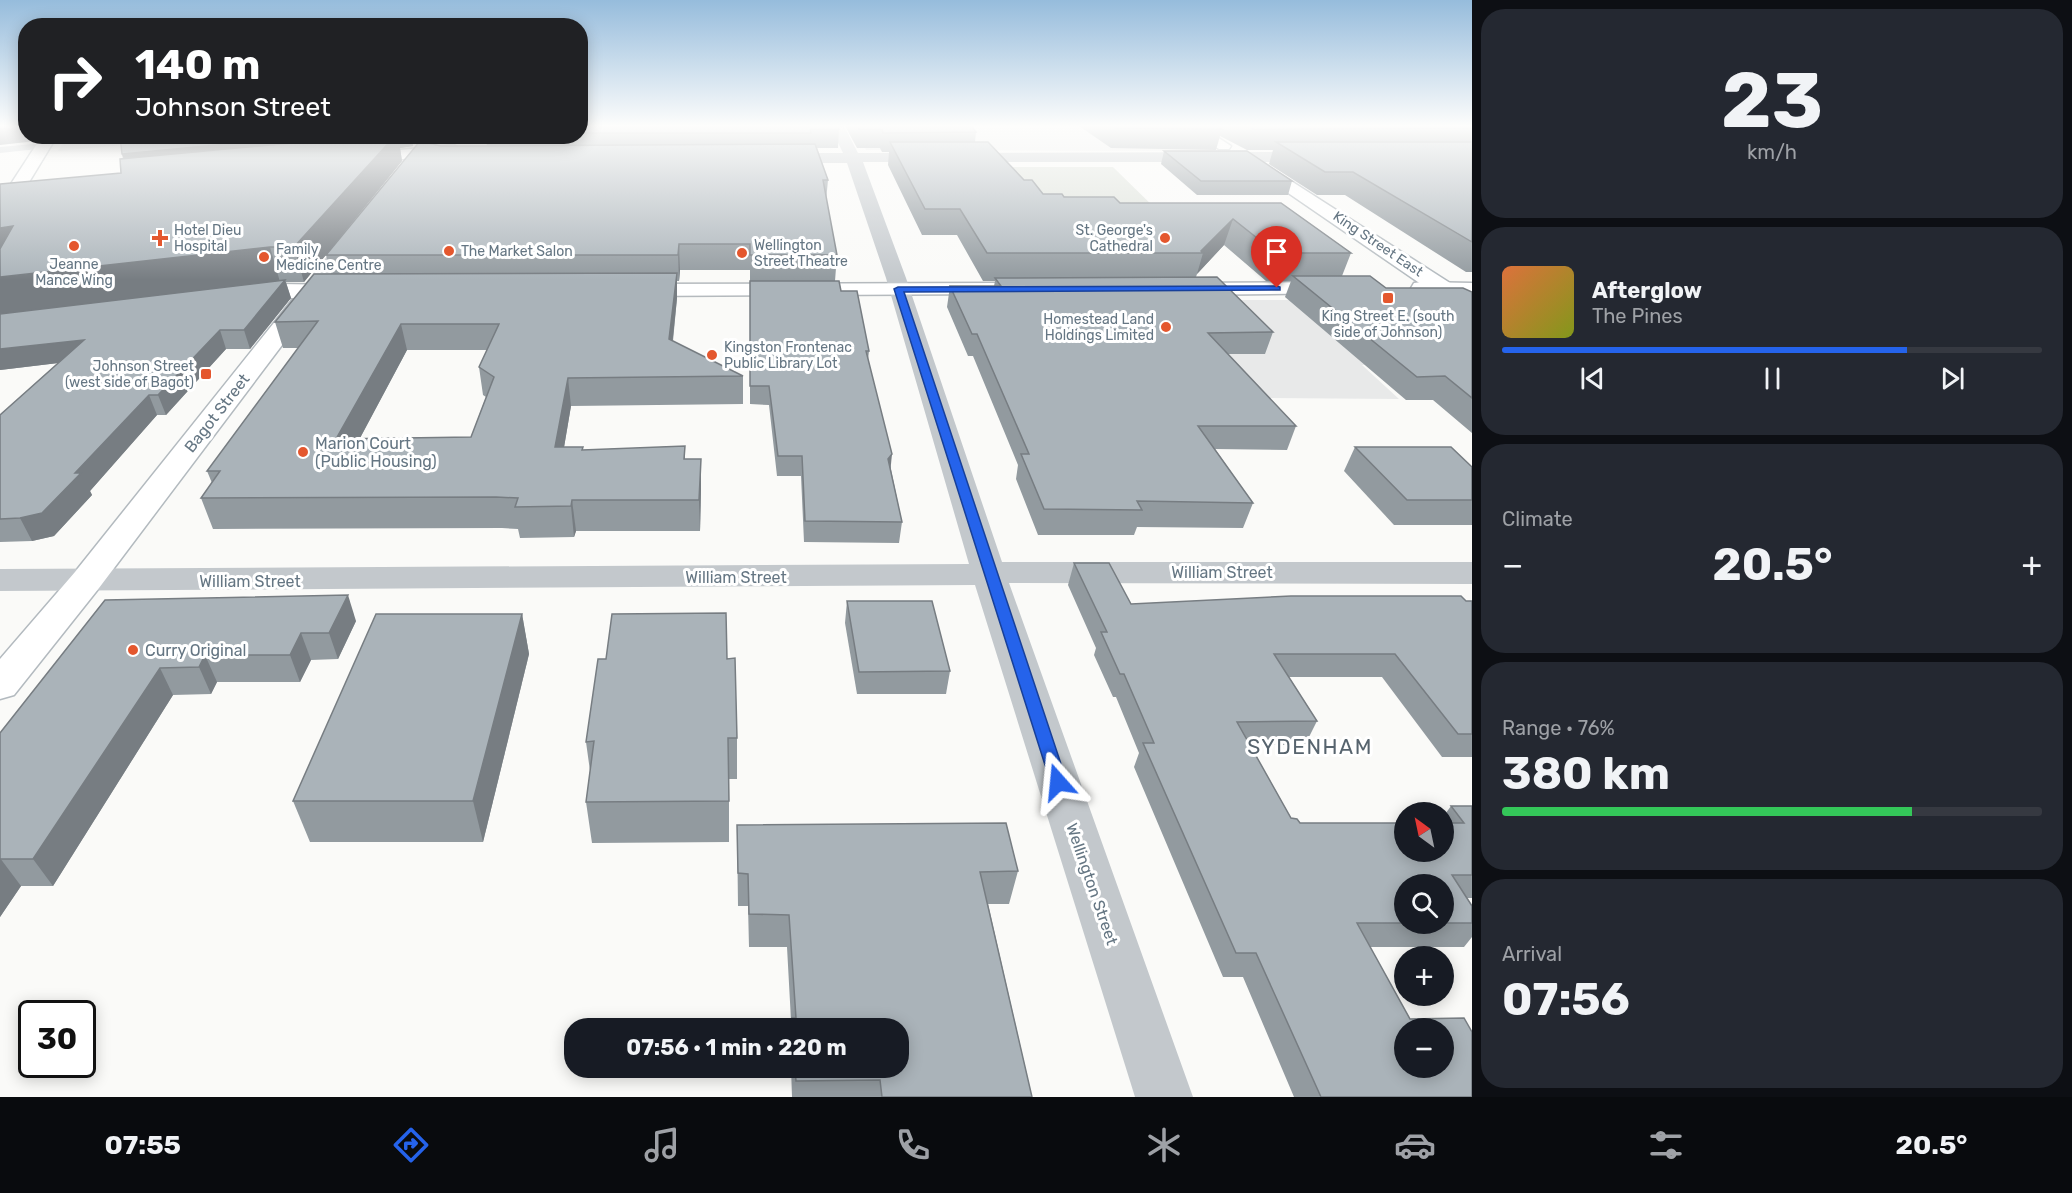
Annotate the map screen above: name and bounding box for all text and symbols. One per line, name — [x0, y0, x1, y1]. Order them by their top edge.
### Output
text: 140 m — [135, 40, 261, 90]
icon: right — [36, 42, 114, 120]
text: 23 — [1721, 54, 1823, 147]
text: Johnson Street — [135, 91, 331, 123]
text: km/h — [1747, 140, 1797, 164]
street label: King Street East — [1330, 208, 1427, 281]
place label: Hotel Dieu Hospital — [174, 222, 241, 255]
place label: St. George's Cathedral — [1076, 222, 1153, 255]
pin — [1251, 226, 1302, 288]
marker: Hotel Dieu Hospital — [151, 229, 169, 247]
marker: St. George's Cathedral — [1158, 231, 1172, 245]
icon: arrive — [1260, 235, 1293, 268]
place label: Wellington Street Theatre — [754, 237, 848, 270]
marker: Jeanne Mance Wing — [67, 239, 81, 253]
place label: Family Medicine Centre — [276, 241, 382, 274]
place label: The Market Salon — [461, 243, 573, 260]
marker: The Market Salon — [442, 244, 456, 258]
marker: Wellington Street Theatre — [735, 246, 749, 260]
marker: Family Medicine Centre — [257, 250, 271, 264]
place label: Jeanne Mance Wing — [35, 256, 113, 289]
text: Afterglow — [1592, 277, 1702, 304]
marker: King Street E. (south side of Johnson) — [1381, 291, 1395, 305]
text: The Pines — [1592, 304, 1683, 328]
place label: King Street E. (south side of Johnson) — [1321, 308, 1455, 341]
place label: Homestead Land Holdings Limited — [1043, 311, 1154, 344]
marker: Homestead Land Holdings Limited — [1159, 320, 1173, 334]
place label: Kingston Frontenac Public Library Lot — [724, 339, 852, 372]
marker: Kingston Frontenac Public Library Lot — [705, 348, 719, 362]
place label: Johnson Street (west side of Bagot) — [65, 358, 195, 391]
icon: previous — [1576, 362, 1609, 395]
icon: pause — [1756, 362, 1789, 395]
icon: next — [1936, 362, 1969, 395]
marker: Johnson Street (west side of Bagot) — [199, 367, 213, 381]
street label: Bagot Street — [180, 370, 254, 456]
place label: Marion Court (Public Housing) — [315, 434, 437, 471]
marker: Marion Court (Public Housing) — [296, 445, 310, 459]
text: Climate — [1502, 507, 1573, 531]
text: 20.5° — [1713, 538, 1832, 591]
text: − — [1502, 545, 1523, 584]
text: + — [2021, 545, 2042, 584]
street label: William Street — [1171, 563, 1273, 582]
street label: William Street — [685, 568, 787, 587]
street label: William Street — [199, 572, 301, 591]
place label: Curry Original — [145, 641, 246, 660]
marker: Curry Original — [126, 643, 140, 657]
text: Range · 76% — [1502, 716, 1615, 740]
district label: SYDENHAM — [1247, 734, 1373, 759]
text: 380 km — [1502, 747, 1670, 800]
position arrow — [1026, 750, 1090, 814]
north arrow — [1394, 802, 1454, 862]
map controls — [1394, 802, 1454, 1078]
street label: Wellington Street — [1062, 821, 1122, 947]
button: search — [1394, 874, 1454, 934]
text: Arrival — [1502, 942, 1562, 966]
button: + — [1394, 946, 1454, 1006]
text: 07:56 — [1502, 973, 1630, 1026]
speed limit sign: 30 — [18, 1000, 96, 1078]
button: − — [1394, 1018, 1454, 1078]
text: 07:56 · 1 min · 220 m — [626, 1034, 847, 1061]
icon: directions — [390, 1124, 432, 1166]
icon: music — [641, 1124, 683, 1166]
icon: phone — [892, 1124, 934, 1166]
icon: climate — [1143, 1124, 1185, 1166]
icon: car — [1394, 1124, 1436, 1166]
icon: filters — [1645, 1124, 1687, 1166]
text: 07:55 — [104, 1129, 181, 1161]
text: 20.5° — [1896, 1129, 1967, 1161]

